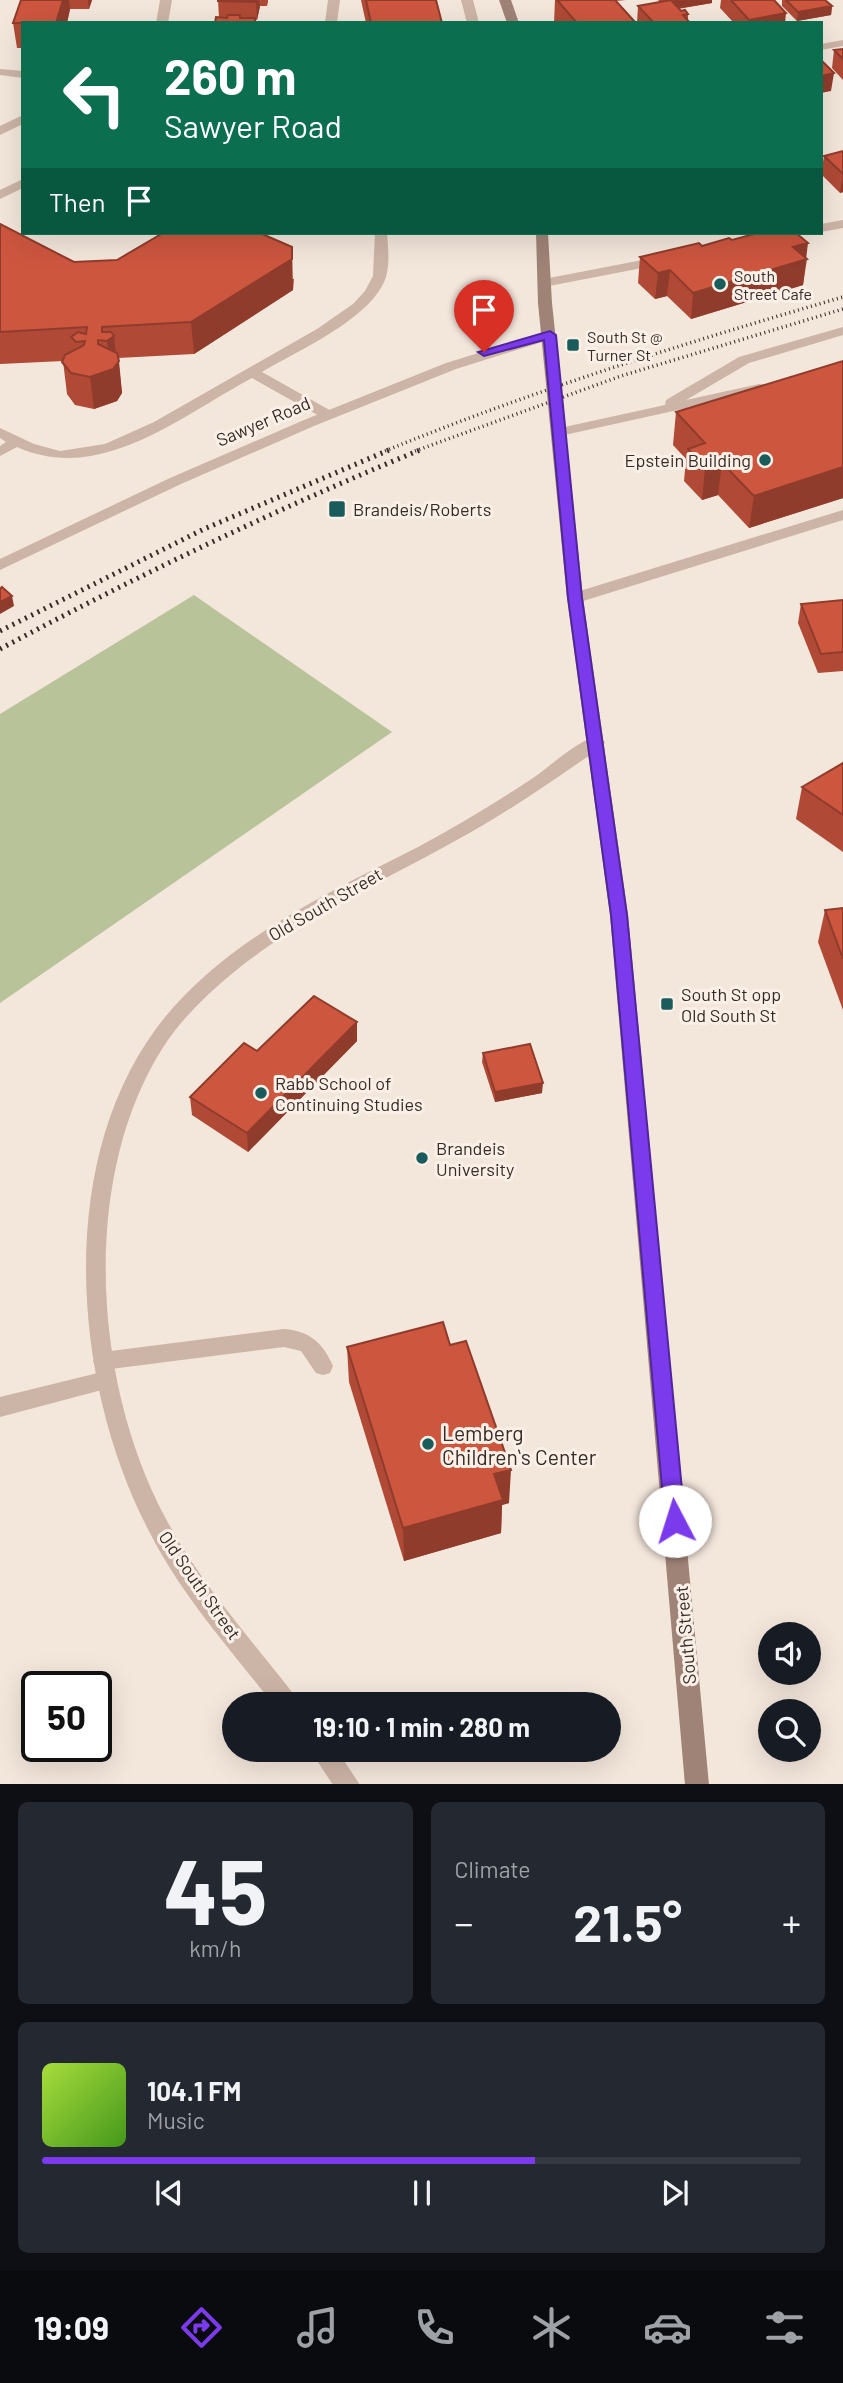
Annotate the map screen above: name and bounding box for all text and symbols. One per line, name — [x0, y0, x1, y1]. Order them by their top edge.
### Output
text: 260 m — [164, 46, 296, 105]
icon: left — [49, 49, 140, 140]
text: Sawyer Road — [164, 106, 342, 144]
icon: arrive — [120, 182, 158, 220]
text: Then — [49, 186, 106, 217]
place label: South Street Cafe — [734, 266, 812, 303]
marker: South Street Cafe — [712, 276, 728, 292]
pin — [454, 280, 514, 352]
icon: arrive — [465, 291, 503, 329]
place label: South St @ Turner St — [587, 327, 663, 364]
marker: South St @ Turner St — [565, 337, 581, 353]
street label: Sawyer Road — [213, 391, 313, 451]
place label: Epstein Building — [625, 449, 751, 471]
marker: Epstein Building — [757, 452, 773, 468]
place label: Brandeis/Roberts — [353, 498, 492, 520]
marker: Brandeis/Roberts — [327, 499, 347, 519]
street label: Old South Street — [264, 863, 386, 945]
place label: South St opp Old South St — [681, 983, 781, 1026]
marker: South St opp Old South St — [659, 996, 675, 1012]
place label: Rabb School of Continuing Studies — [275, 1072, 423, 1115]
marker: Rabb School of Continuing Studies — [253, 1085, 269, 1101]
place label: Brandeis University — [436, 1137, 514, 1180]
marker: Brandeis University — [414, 1150, 430, 1166]
place label: Lemberg Childrenʻs Center — [442, 1420, 597, 1469]
marker: Lemberg Childrenʻs Center — [420, 1436, 436, 1452]
position arrow — [638, 1484, 712, 1558]
street label: Old South Street — [154, 1526, 246, 1644]
street label: South Street — [670, 1585, 700, 1685]
map controls — [758, 1622, 821, 1762]
button: sound — [758, 1622, 821, 1685]
speed limit sign: 50 — [21, 1671, 112, 1762]
button: search — [758, 1699, 821, 1762]
text: 19:10 · 1 min · 280 m — [313, 1711, 530, 1742]
text: 45 — [163, 1834, 267, 1943]
text: Climate — [455, 1855, 531, 1883]
text: 21.5° — [573, 1890, 682, 1952]
text: − — [455, 1899, 474, 1945]
text: + — [782, 1899, 801, 1945]
text: km/h — [189, 1934, 241, 1962]
text: 104.1 FM — [147, 2075, 241, 2106]
text: Music — [147, 2106, 205, 2134]
icon: previous — [150, 2174, 188, 2212]
icon: pause — [403, 2174, 441, 2212]
icon: next — [656, 2174, 694, 2212]
icon: directions — [177, 2303, 226, 2352]
icon: music — [293, 2303, 342, 2352]
icon: phone — [410, 2303, 459, 2352]
icon: climate — [527, 2303, 576, 2352]
icon: car — [643, 2303, 692, 2352]
icon: filters — [760, 2303, 809, 2352]
text: 19:09 — [34, 2308, 109, 2346]

